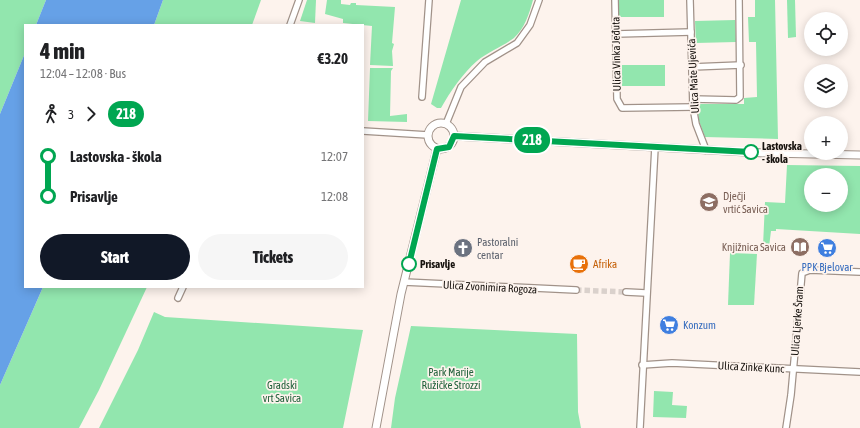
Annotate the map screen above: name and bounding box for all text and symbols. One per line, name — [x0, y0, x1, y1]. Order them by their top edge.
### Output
map controls — [804, 12, 848, 212]
button: locate — [804, 12, 848, 56]
street label: Ulica Vinka Jeđuta — [609, 17, 623, 91]
text: 4 min — [40, 38, 85, 64]
street label: Ulica Mate Ujevića — [685, 38, 701, 114]
text: €3.20 — [317, 50, 348, 67]
button: layers — [804, 64, 848, 108]
text: 12:04 – 12:08 · Bus — [40, 66, 126, 81]
icon: walk — [40, 103, 62, 125]
icon: forward — [80, 103, 102, 125]
text: 218 — [116, 106, 136, 122]
text: 3 — [68, 107, 74, 122]
button: + — [804, 116, 848, 160]
line badge: 218 — [509, 127, 555, 153]
text: 218 — [522, 132, 542, 148]
place label: Lastovska - škola — [762, 140, 802, 165]
marker: Lastovska - škola — [743, 144, 759, 160]
text: Lastovska - škola — [70, 148, 162, 165]
text: 12:07 — [321, 149, 348, 164]
button: − — [804, 168, 848, 212]
text: Prisavlje — [70, 188, 118, 205]
text: 12:08 — [321, 189, 348, 204]
place label: Dječji vrtić Savica — [723, 190, 768, 215]
school or university icon: Dječji vrtić Savica — [698, 191, 720, 213]
button: Start — [40, 234, 190, 280]
button: Tickets — [198, 234, 348, 280]
place label: Pastoralni centar — [477, 236, 518, 261]
library icon: Knjižnica Savica — [789, 236, 811, 258]
church icon: Pastoralni centar — [452, 237, 474, 259]
supermarket icon: PPK Bjelovar — [816, 237, 838, 259]
place label: Knjižnica Savica — [722, 241, 786, 253]
cafe icon: Afrika — [568, 253, 590, 275]
marker: Prisavlje — [401, 256, 417, 272]
place label: Prisavlje — [420, 258, 455, 270]
place label: Afrika — [593, 258, 617, 270]
place label: PPK Bjelovar — [801, 261, 853, 273]
street label: Ulica Zvonimira Rogoza — [443, 279, 537, 295]
street label: Ulica Ljerke Šram — [789, 286, 805, 356]
supermarket icon: Konzum — [658, 314, 680, 336]
place label: Konzum — [683, 319, 716, 331]
street label: Ulica Zinke Kunc — [717, 359, 785, 375]
park label: Park Marije Ružičke Strozzi — [421, 366, 481, 391]
park label: Gradski vrt Savica — [263, 379, 301, 404]

